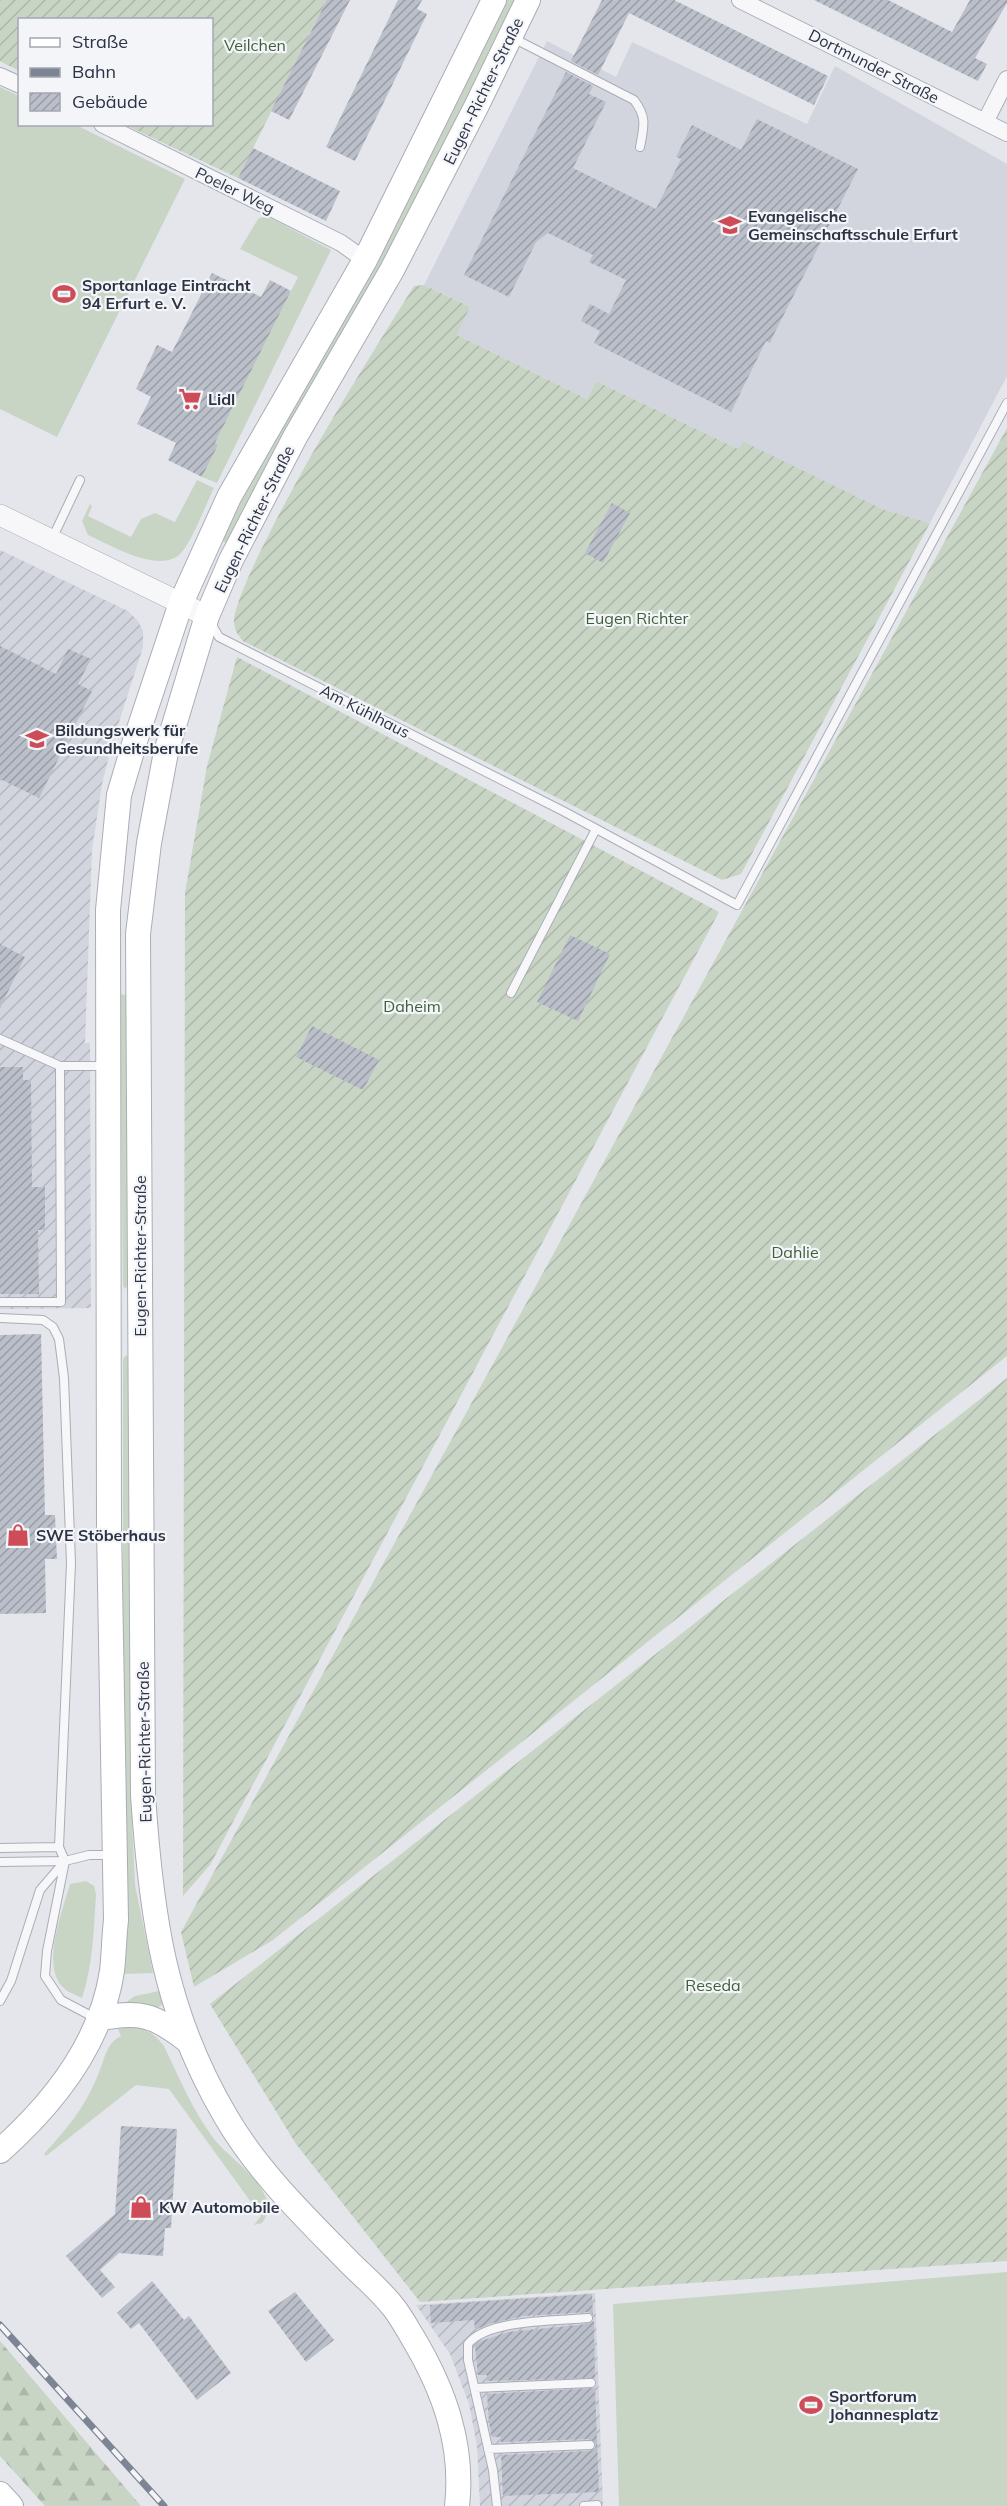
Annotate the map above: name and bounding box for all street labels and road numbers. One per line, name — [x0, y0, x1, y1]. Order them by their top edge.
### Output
street label: Eugen-Richter-Straße — [439, 14, 527, 168]
street label: Dortmunder Straße — [805, 24, 943, 108]
street label: Poeler Weg — [192, 162, 278, 218]
street label: Eugen-Richter-Straße — [210, 442, 298, 596]
street label: Am Kühlhaus — [317, 680, 413, 742]
street label: Eugen-Richter-Straße — [130, 1175, 150, 1337]
street label: Eugen-Richter-Straße — [133, 1661, 155, 1823]

